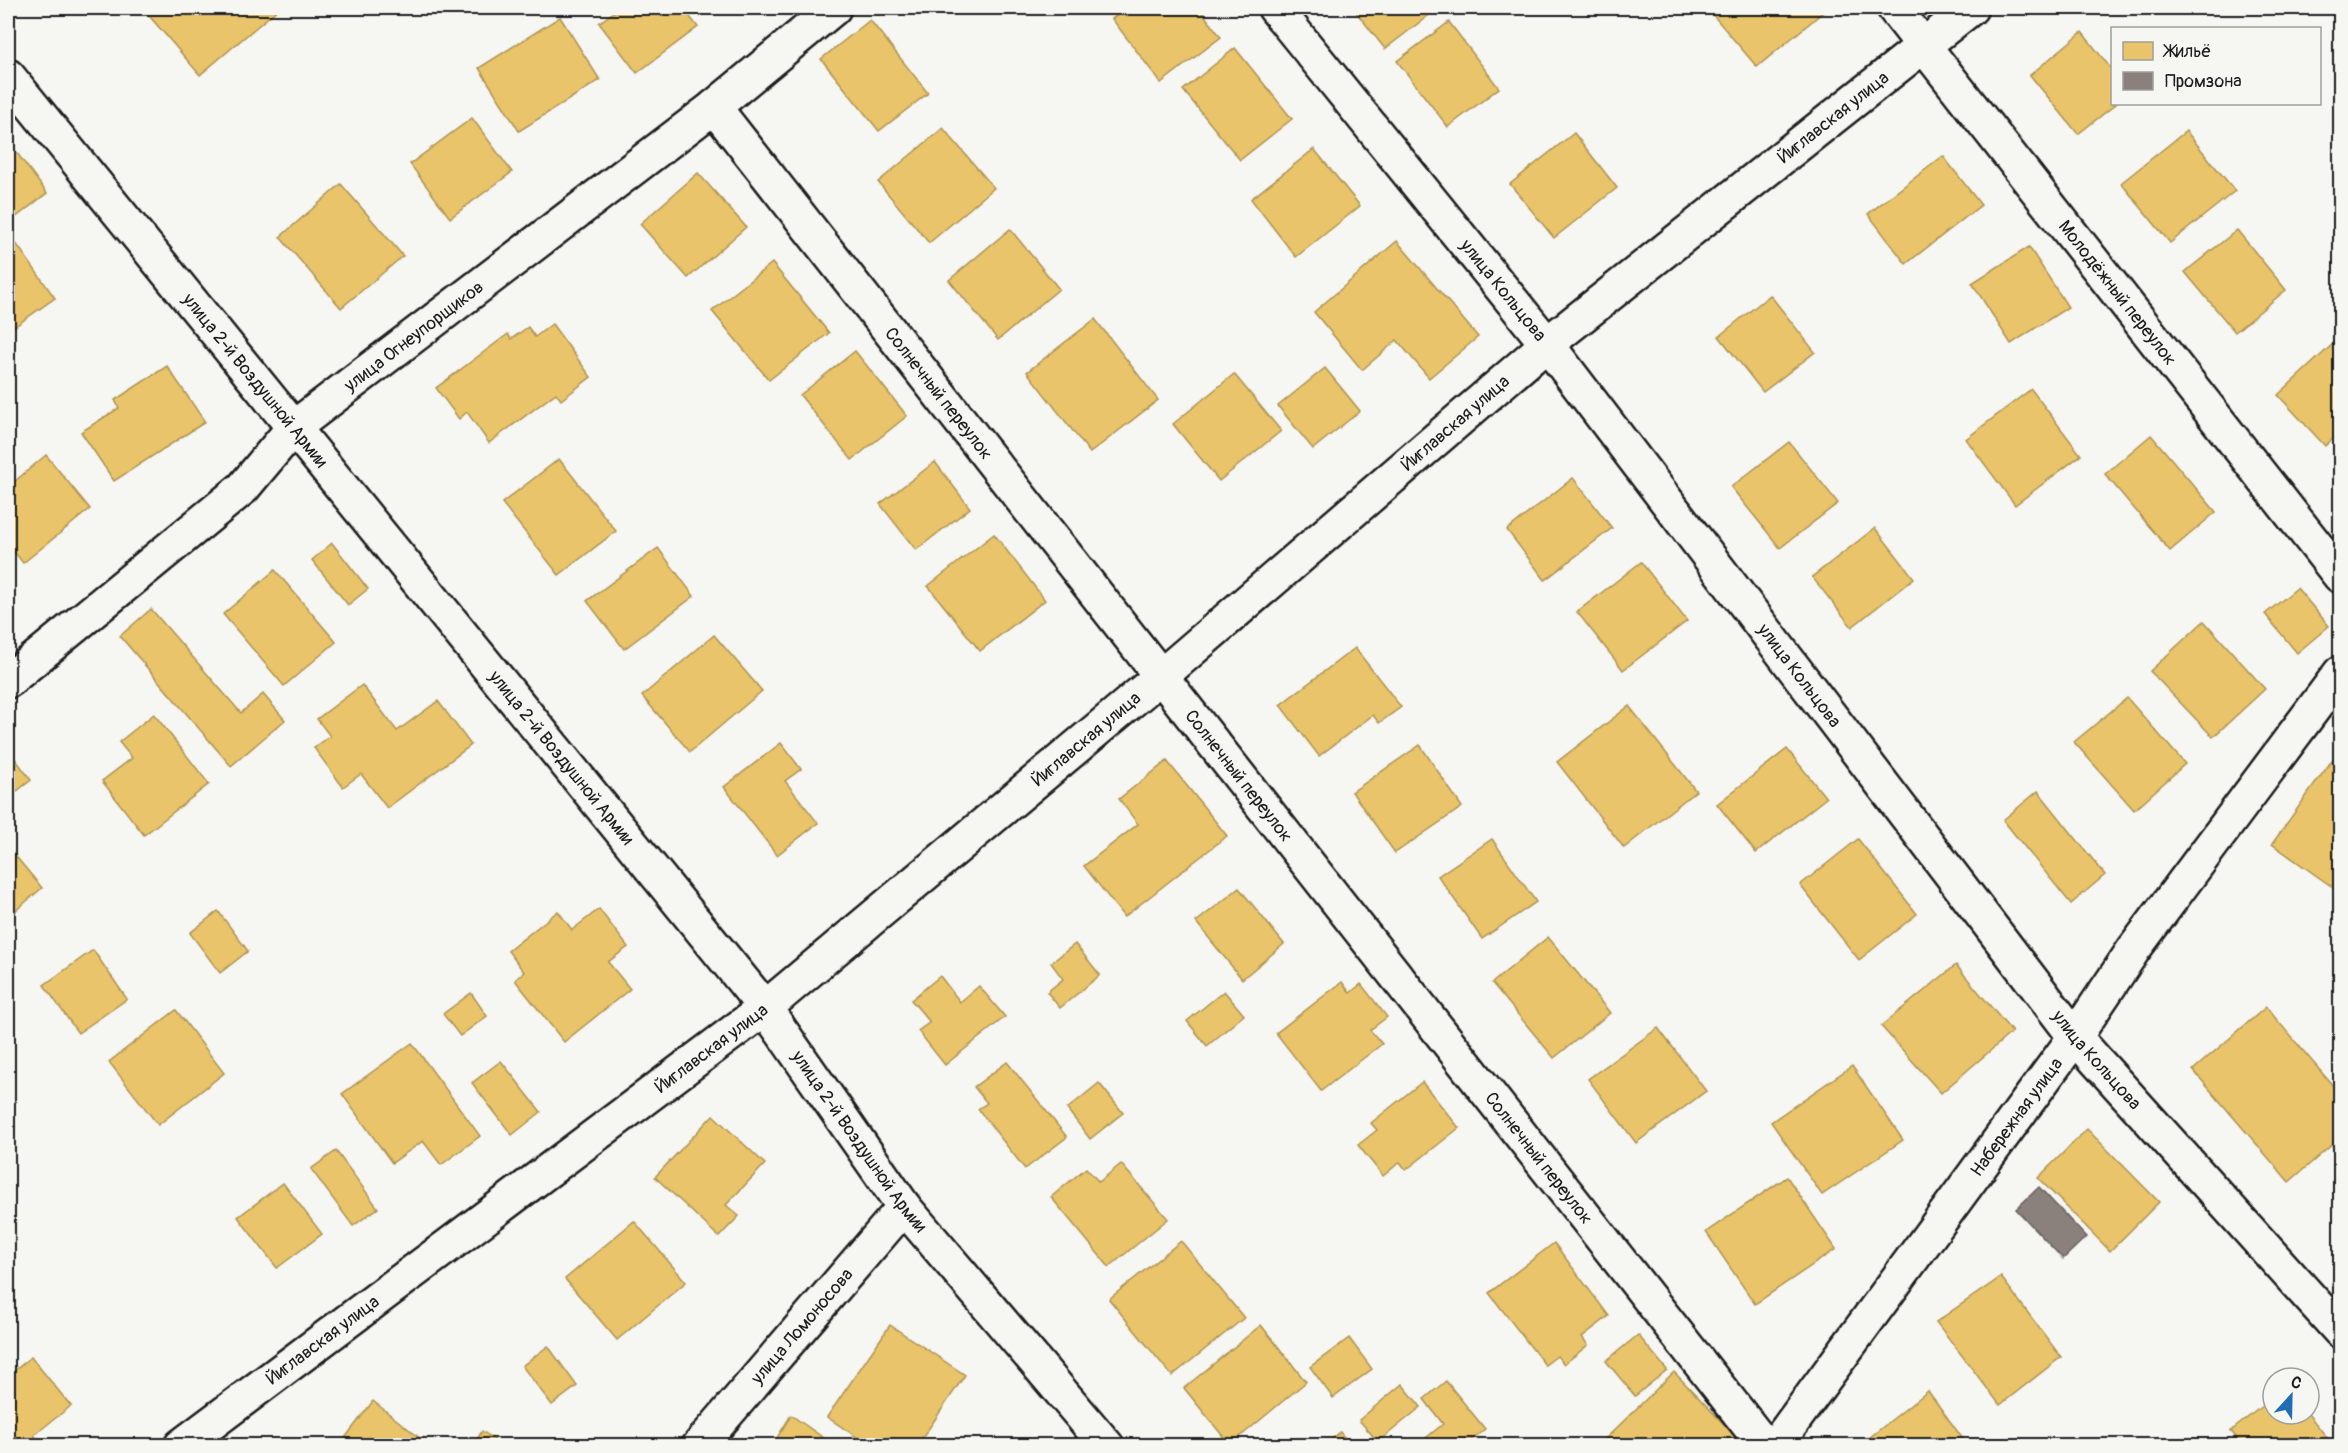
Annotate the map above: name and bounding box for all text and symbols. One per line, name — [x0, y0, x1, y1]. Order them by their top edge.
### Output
legend — [2111, 27, 2321, 105]
text: Жильё — [2162, 40, 2211, 63]
street label: Йиглавская улица — [1773, 66, 1894, 169]
text: Промзона — [2165, 70, 2242, 93]
street label: Молодёжный переулок — [2053, 216, 2181, 370]
street label: улица Кольцова — [1454, 234, 1551, 346]
street label: улица Огнеупорщиков — [339, 276, 488, 398]
street label: улица 2-й Воздушной Армии — [176, 288, 332, 473]
street label: Солнечный переулок — [879, 323, 997, 464]
street label: Йиглавская улица — [1397, 370, 1515, 476]
street label: улица Кольцова — [1752, 618, 1846, 732]
street label: улица 2-й Воздушной Армии — [483, 665, 639, 850]
street label: Йиглавская улица — [1027, 687, 1146, 792]
street label: Солнечный переулок — [1179, 705, 1297, 847]
street label: Йиглавская улица — [651, 999, 773, 1099]
street label: улица Кольцова — [2046, 1005, 2146, 1115]
street label: улица 2-й Воздушной Армии — [786, 1045, 932, 1237]
street label: Набережная улица — [1965, 1053, 2068, 1181]
street label: Солнечный переулок — [1479, 1087, 1598, 1229]
street label: улица Ломоносова — [746, 1264, 858, 1390]
street label: Йиглавская улица — [262, 1290, 384, 1390]
north arrow — [2261, 1366, 2321, 1426]
text: С — [2288, 1372, 2305, 1394]

